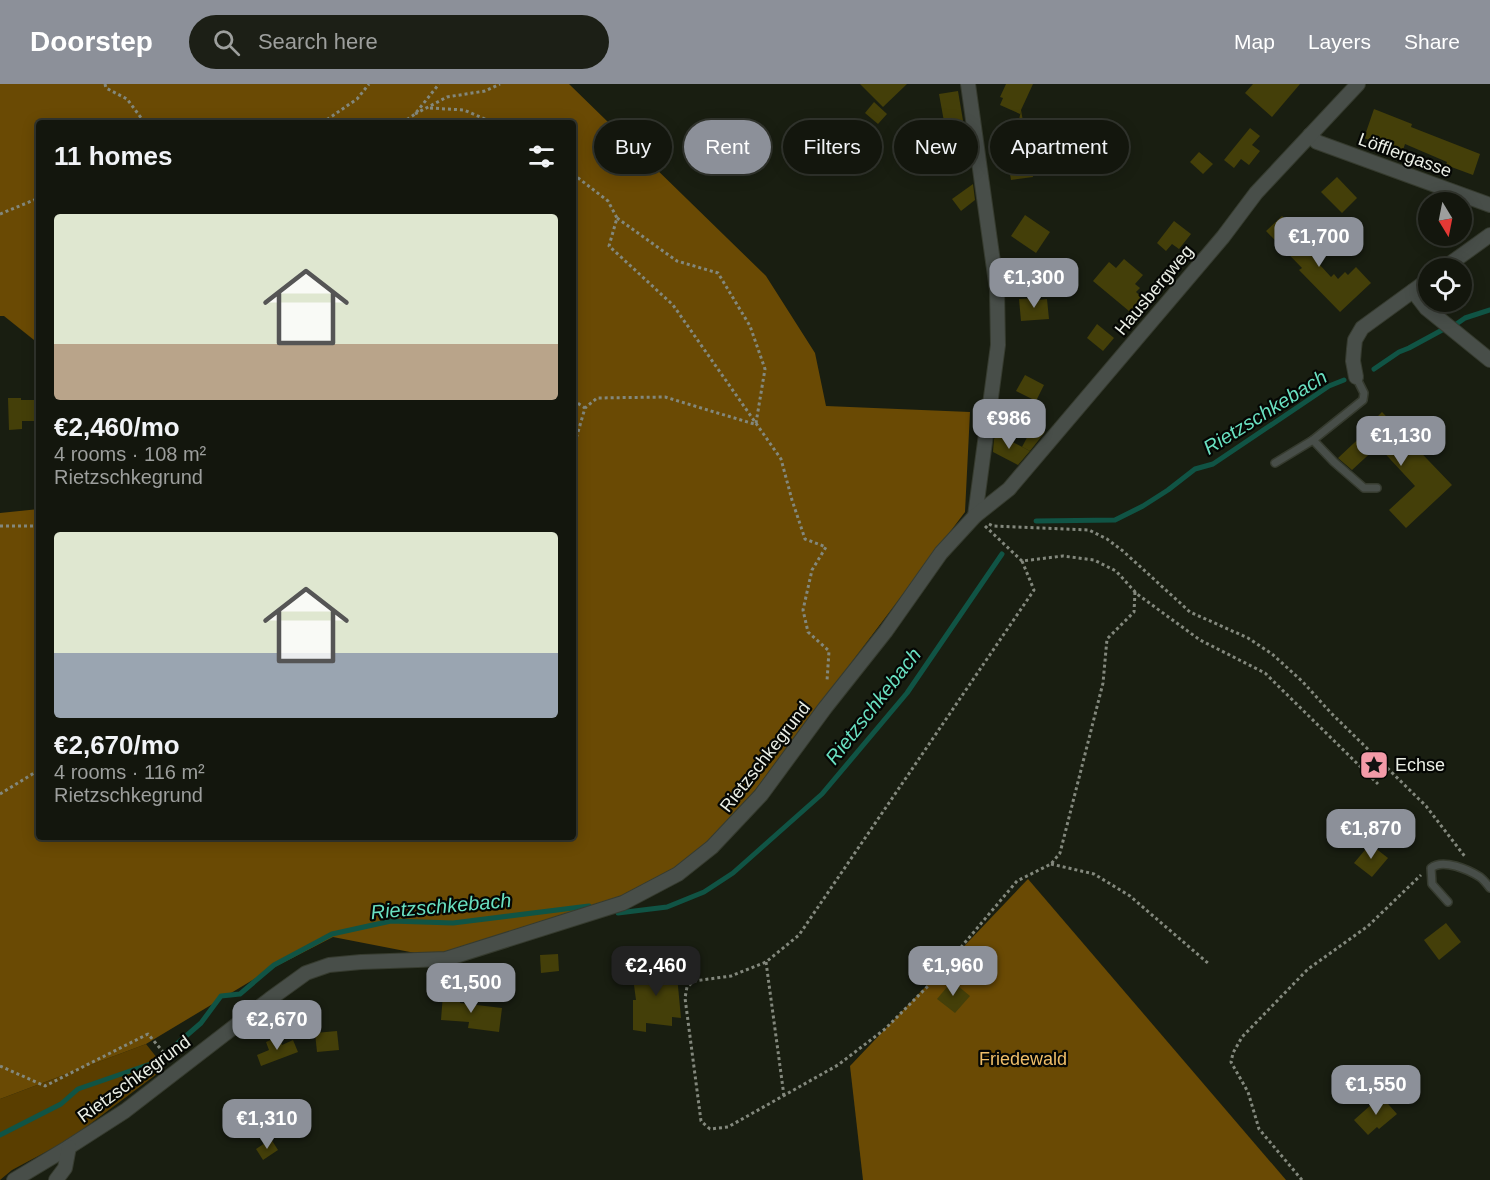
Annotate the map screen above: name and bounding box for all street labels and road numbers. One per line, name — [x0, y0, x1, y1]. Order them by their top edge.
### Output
street label: Löfflergasse — [1356, 129, 1454, 181]
street label: Hausbergweg — [1111, 241, 1197, 339]
street label: Rietzschkegrund — [716, 698, 814, 816]
street label: Rietzschkegrund — [74, 1032, 194, 1126]

